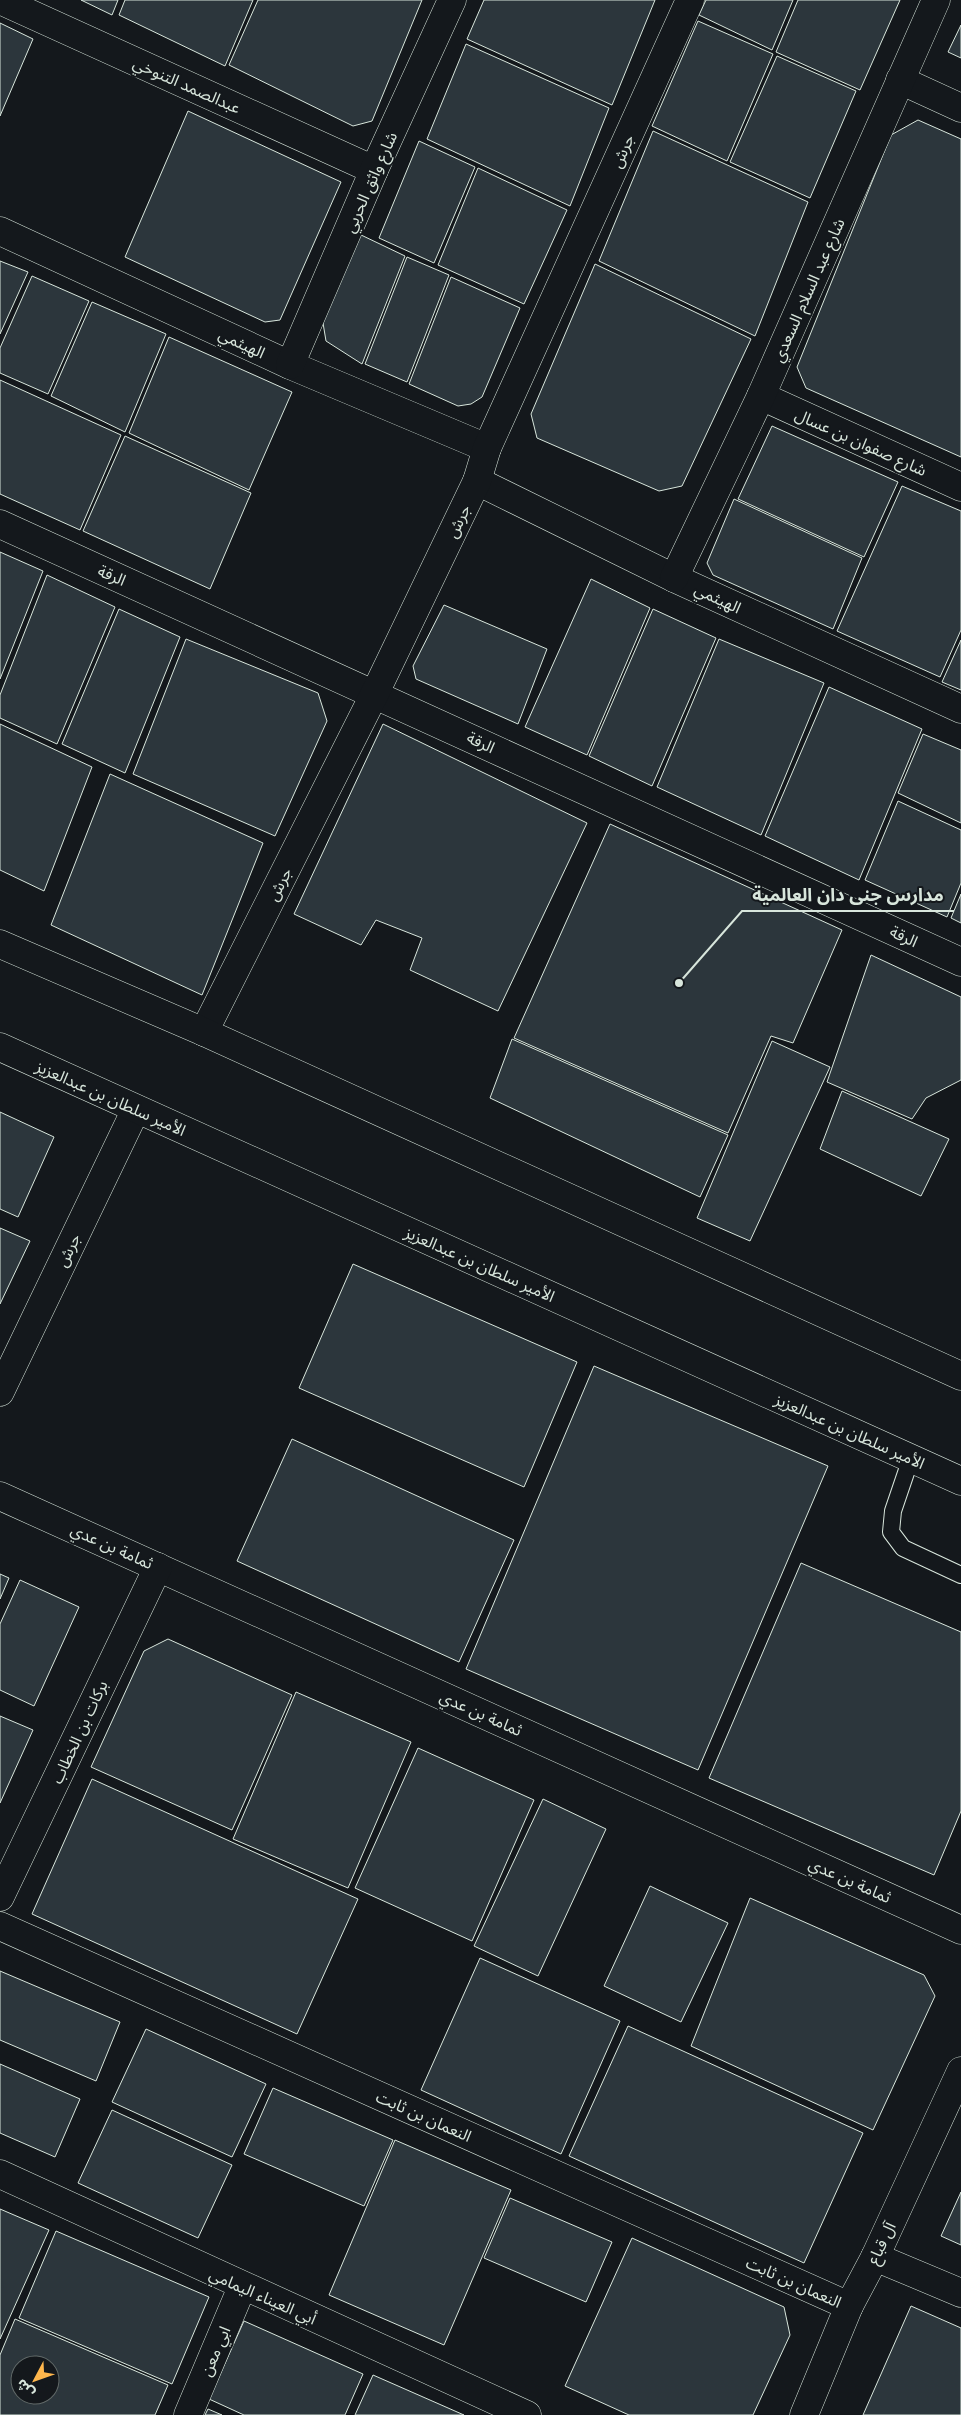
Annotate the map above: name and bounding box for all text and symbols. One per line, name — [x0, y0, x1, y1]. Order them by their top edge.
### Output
street label: عبدالصمد التنوخي — [129, 52, 244, 120]
street label: شارع واثق الحربي — [339, 128, 404, 237]
street label: جرش — [606, 131, 638, 171]
street label: شارع عبد السلام السعدي — [767, 215, 851, 366]
street label: الهيثمي — [214, 324, 268, 365]
street label: شارع صفوان بن عسال — [791, 404, 930, 483]
street label: جرش — [441, 501, 475, 541]
street label: الرقة — [95, 560, 129, 590]
street label: الهيثمي — [690, 579, 744, 620]
street label: الرقة — [464, 727, 498, 757]
street label: جرش — [262, 864, 296, 904]
callout: مدارس جنى دان العالمية — [742, 878, 954, 911]
text: مدارس جنى دان العالمية — [752, 883, 944, 906]
street label: الرقة — [887, 921, 921, 951]
street label: الأمير سلطان بن عبدالعزيز — [32, 1055, 189, 1140]
street label: الأمير سلطان بن عبدالعزيز — [401, 1221, 558, 1306]
street label: جرش — [51, 1230, 85, 1270]
street label: الأمير سلطان بن عبدالعزيز — [771, 1388, 928, 1473]
street label: ثمامة بن عدي — [67, 1519, 157, 1576]
street label: بركات بن الخطاب — [46, 1677, 112, 1787]
street label: ثمامة بن عدي — [436, 1686, 526, 1743]
street label: ثمامة بن عدي — [805, 1853, 895, 1910]
street label: النعمان بن ثابت — [373, 2086, 475, 2146]
street label: آل قباع — [862, 2217, 903, 2269]
street label: النعمان بن ثابت — [743, 2252, 845, 2312]
street label: أبي العيناء اليمامي — [205, 2263, 320, 2331]
street label: ابي معن — [196, 2323, 237, 2380]
north arrow — [10, 2355, 60, 2405]
text: ش — [12, 2375, 38, 2402]

